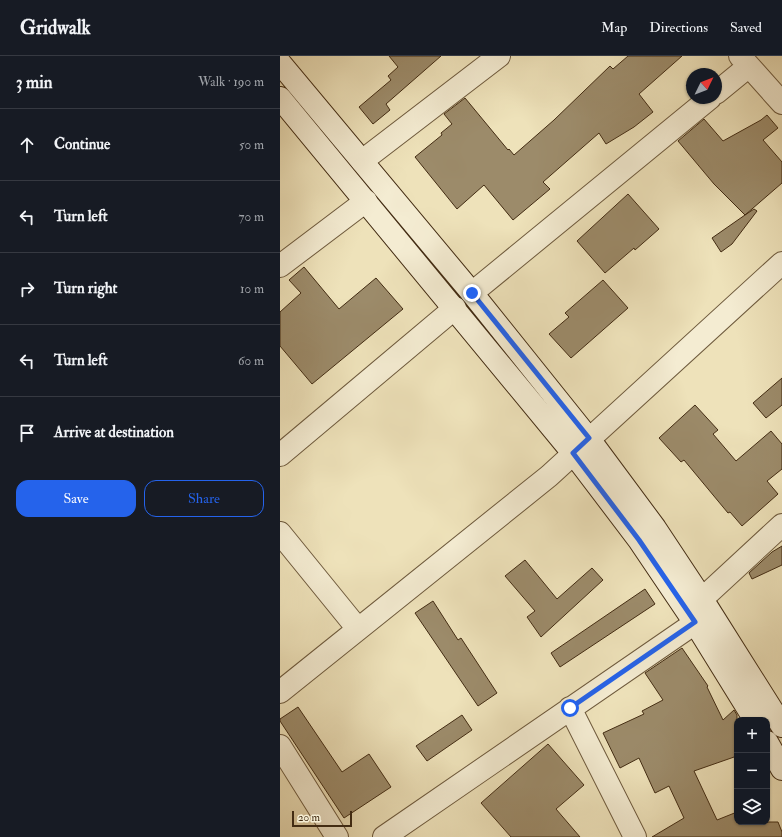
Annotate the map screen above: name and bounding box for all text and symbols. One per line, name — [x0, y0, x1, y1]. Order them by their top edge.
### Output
text: Gridwalk — [20, 16, 91, 40]
text: Map — [601, 19, 627, 36]
text: Directions — [649, 19, 708, 36]
text: Saved — [730, 19, 762, 36]
north arrow — [686, 68, 722, 104]
text: 3 min — [16, 72, 53, 93]
text: Walk · 190 m — [198, 74, 264, 90]
icon: ahead — [16, 134, 38, 156]
text: Continue — [54, 135, 110, 154]
text: 50 m — [239, 137, 264, 153]
icon: left — [16, 206, 38, 228]
text: Turn left — [54, 207, 108, 226]
text: 70 m — [239, 209, 264, 225]
icon: right — [16, 278, 38, 300]
text: Turn right — [54, 279, 117, 298]
text: 10 m — [240, 281, 264, 297]
route end — [463, 284, 481, 302]
icon: left — [16, 350, 38, 372]
text: Turn left — [54, 351, 108, 370]
text: 60 m — [238, 353, 264, 369]
icon: arrive — [16, 422, 38, 444]
text: Arrive at destination — [54, 423, 174, 442]
button: Save — [16, 480, 136, 517]
button: Share — [144, 480, 264, 517]
route start — [561, 699, 579, 717]
map controls — [734, 717, 770, 825]
button: + — [734, 717, 770, 753]
button: − — [734, 753, 770, 789]
button: layers — [734, 789, 770, 825]
scale bar — [292, 809, 352, 828]
text: 20 m — [298, 811, 320, 824]

